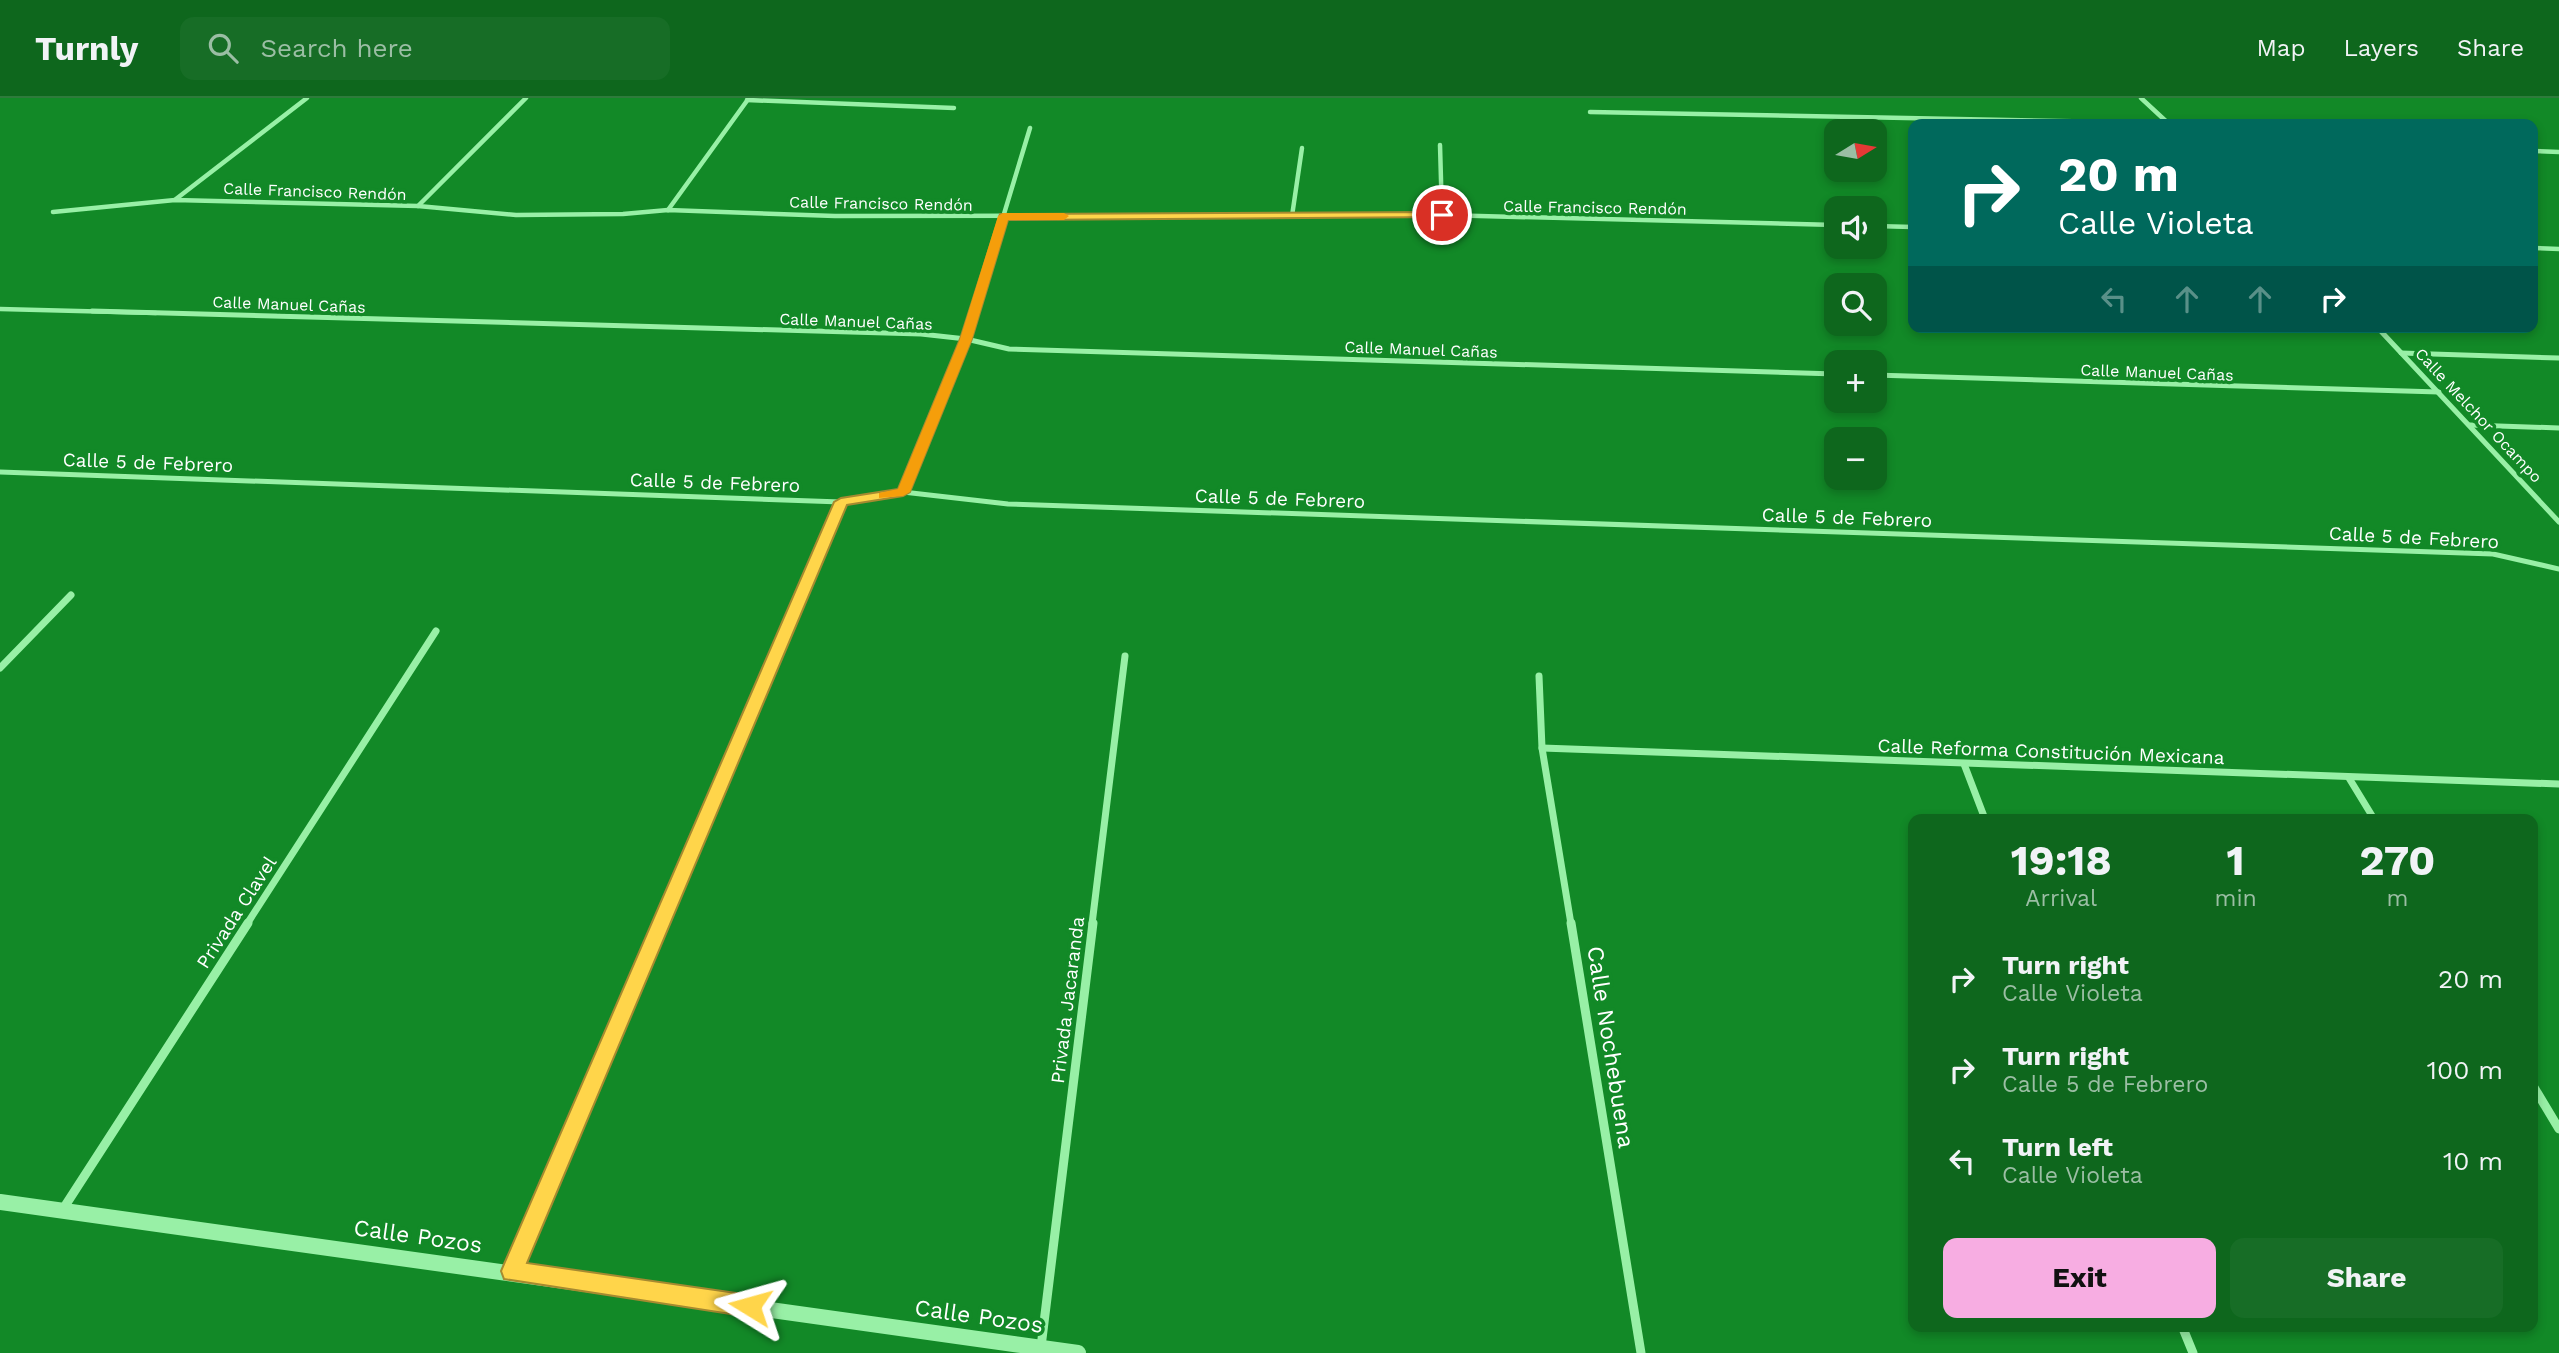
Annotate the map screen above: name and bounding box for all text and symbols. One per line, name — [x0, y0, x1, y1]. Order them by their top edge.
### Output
search box — [180, 17, 670, 80]
text: Turnly — [35, 29, 138, 68]
icon: search — [204, 29, 242, 67]
text: Search here — [260, 33, 413, 63]
text: Map — [2257, 34, 2305, 62]
text: Layers — [2343, 34, 2419, 62]
text: Share — [2457, 34, 2524, 62]
north arrow — [1824, 119, 1886, 182]
map controls — [1824, 119, 1887, 490]
text: 20 m — [2058, 145, 2179, 203]
icon: right — [1943, 147, 2034, 238]
street label: Calle Francisco Rendón — [223, 179, 407, 204]
pin — [1412, 185, 1472, 245]
street label: Calle Francisco Rendón — [789, 192, 973, 215]
icon: arrive — [1423, 196, 1461, 234]
street label: Calle Francisco Rendón — [1503, 196, 1687, 219]
button: sound — [1824, 196, 1887, 259]
text: Calle Violeta — [2058, 204, 2254, 242]
button: search — [1824, 273, 1887, 336]
icon: left — [2095, 280, 2133, 318]
icon: ahead — [2168, 280, 2206, 318]
icon: ahead — [2241, 280, 2279, 318]
icon: right — [2314, 280, 2352, 318]
street label: Calle Manuel Cañas — [212, 292, 366, 317]
street label: Calle Manuel Cañas — [779, 309, 933, 334]
street label: Calle Manuel Cañas — [1344, 337, 1498, 362]
street label: Calle Melchor Ocampo — [2411, 344, 2546, 487]
button: + — [1824, 350, 1887, 413]
street label: Calle Manuel Cañas — [2080, 360, 2234, 385]
button: − — [1824, 427, 1887, 490]
street label: Calle 5 de Febrero — [62, 448, 234, 477]
street label: Calle 5 de Febrero — [629, 468, 801, 497]
street label: Calle 5 de Febrero — [1194, 484, 1366, 513]
street label: Calle 5 de Febrero — [1761, 503, 1933, 532]
street label: Calle 5 de Febrero — [2328, 522, 2500, 553]
street label: Calle Reforma Constitución Mexicana — [1877, 734, 2225, 769]
text: 19:18 — [2011, 836, 2112, 885]
text: 1 — [2227, 836, 2245, 885]
text: 270 — [2360, 836, 2435, 885]
street label: Privada Clavel — [192, 852, 281, 973]
text: Arrival — [2025, 885, 2097, 912]
text: min — [2215, 885, 2257, 912]
text: m — [2386, 885, 2408, 912]
street label: Privada Jacaranda — [1046, 915, 1089, 1085]
street label: Calle Nochebuena — [1581, 944, 1640, 1150]
text: Turn right — [2002, 950, 2129, 980]
icon: right — [1943, 960, 1981, 998]
text: 20 m — [2438, 964, 2503, 994]
text: Calle Violeta — [2002, 980, 2143, 1007]
text: Turn right — [2002, 1041, 2129, 1071]
icon: right — [1943, 1051, 1981, 1089]
text: 100 m — [2427, 1055, 2503, 1085]
text: Calle 5 de Febrero — [2002, 1071, 2208, 1098]
text: Turn left — [2002, 1132, 2113, 1162]
icon: left — [1943, 1142, 1981, 1180]
text: 10 m — [2443, 1146, 2503, 1176]
text: Calle Violeta — [2002, 1162, 2143, 1189]
street label: Calle Pozos — [352, 1214, 484, 1259]
button: Exit — [1943, 1238, 2216, 1318]
button: Share — [2230, 1238, 2503, 1318]
position arrow — [713, 1269, 787, 1343]
street label: Calle Pozos — [913, 1294, 1045, 1339]

